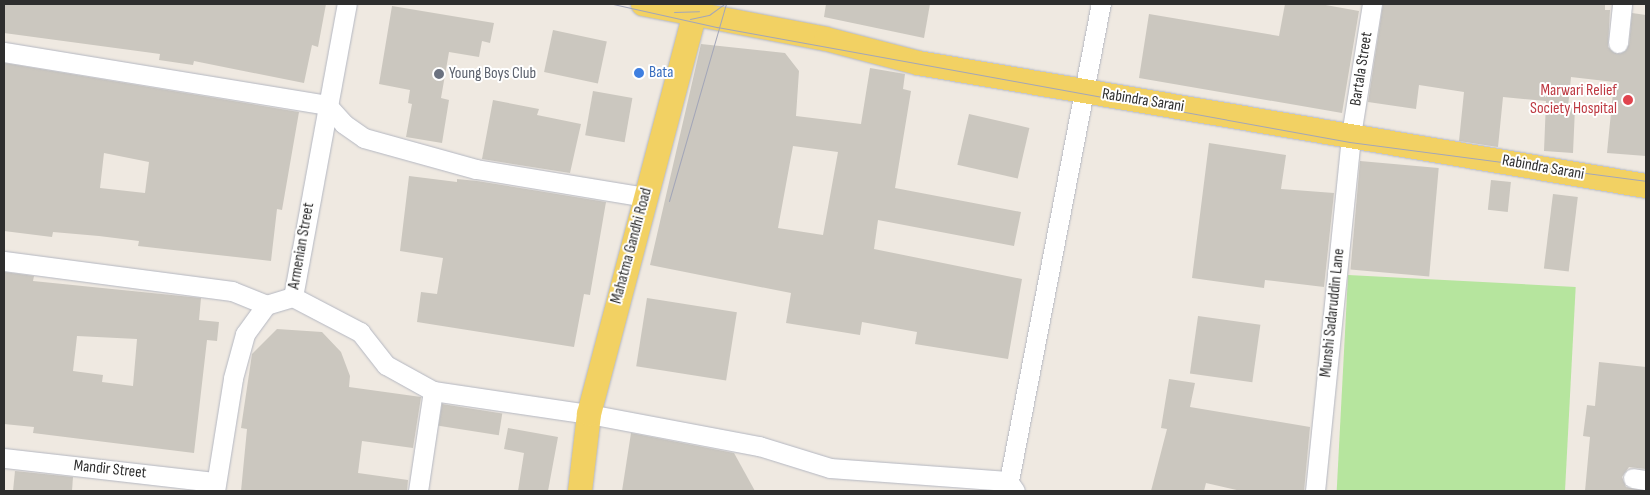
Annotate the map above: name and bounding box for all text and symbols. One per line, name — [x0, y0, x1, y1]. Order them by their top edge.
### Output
street label: Bartala Street — [1347, 31, 1377, 107]
place label: Bata — [649, 63, 673, 83]
place label: Young Boys Club — [449, 64, 536, 84]
marker: Bata — [633, 67, 645, 79]
marker: Young Boys Club — [433, 68, 445, 80]
place label: Marwari Relief Society Hospital — [1530, 81, 1617, 119]
street label: Rabindra Sarani — [1101, 85, 1185, 117]
marker: Marwari Relief Society Hospital — [1621, 93, 1635, 107]
street label: Rabindra Sarani — [1501, 151, 1585, 185]
street label: Mahatma Gandhi Road — [607, 186, 657, 306]
street label: Armenian Street — [285, 201, 319, 291]
street label: Munshi Sadaruddin Lane — [1317, 248, 1349, 378]
street label: Mandir Street — [73, 457, 147, 483]

